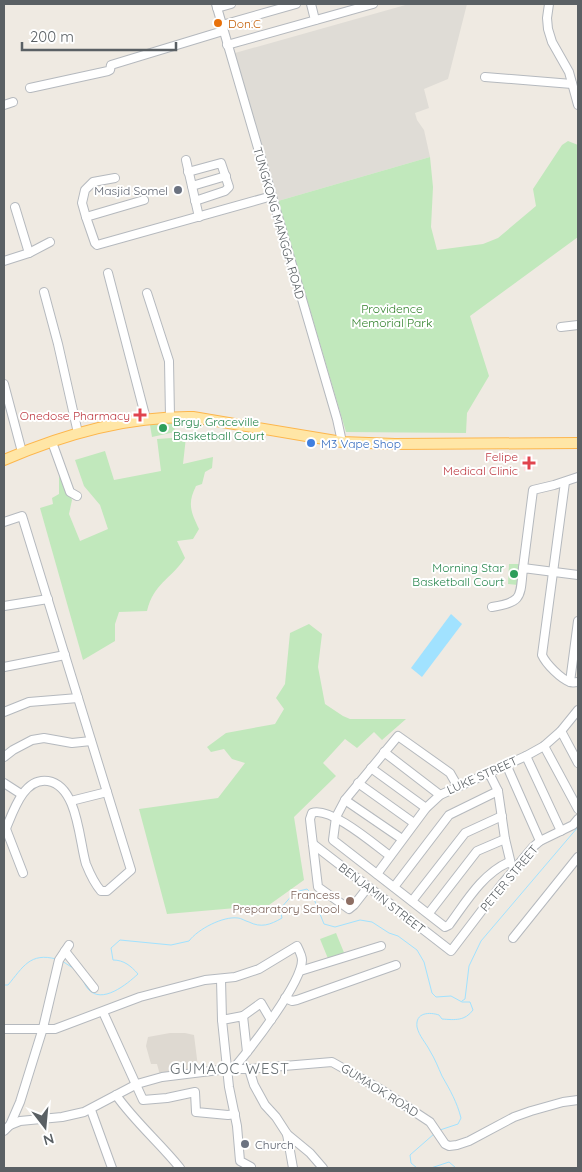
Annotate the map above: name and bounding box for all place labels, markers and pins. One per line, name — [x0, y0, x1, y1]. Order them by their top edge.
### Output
place label: Don.C — [228, 16, 261, 31]
marker: Don.C — [212, 17, 224, 29]
place label: Masjid Somel — [94, 183, 168, 198]
marker: Masjid Somel — [172, 184, 184, 196]
place label: Onedose Pharmacy — [20, 408, 130, 423]
marker: Onedose Pharmacy — [134, 409, 146, 421]
place label: Brgy. Graceville Basketball Court — [173, 414, 265, 443]
marker: Brgy. Graceville Basketball Court — [157, 422, 169, 434]
place label: M3 Vape Shop — [321, 436, 401, 451]
marker: M3 Vape Shop — [305, 437, 317, 449]
place label: Felipe Medical Clinic — [443, 449, 518, 478]
marker: Felipe Medical Clinic — [522, 456, 536, 470]
place label: Morning Star Basketball Court — [412, 560, 504, 589]
marker: Morning Star Basketball Court — [508, 568, 520, 580]
place label: Francess Preparatory School — [232, 887, 340, 916]
marker: Francess Preparatory School — [344, 895, 356, 907]
place label: Church — [255, 1137, 294, 1152]
marker: Church — [239, 1138, 251, 1150]

